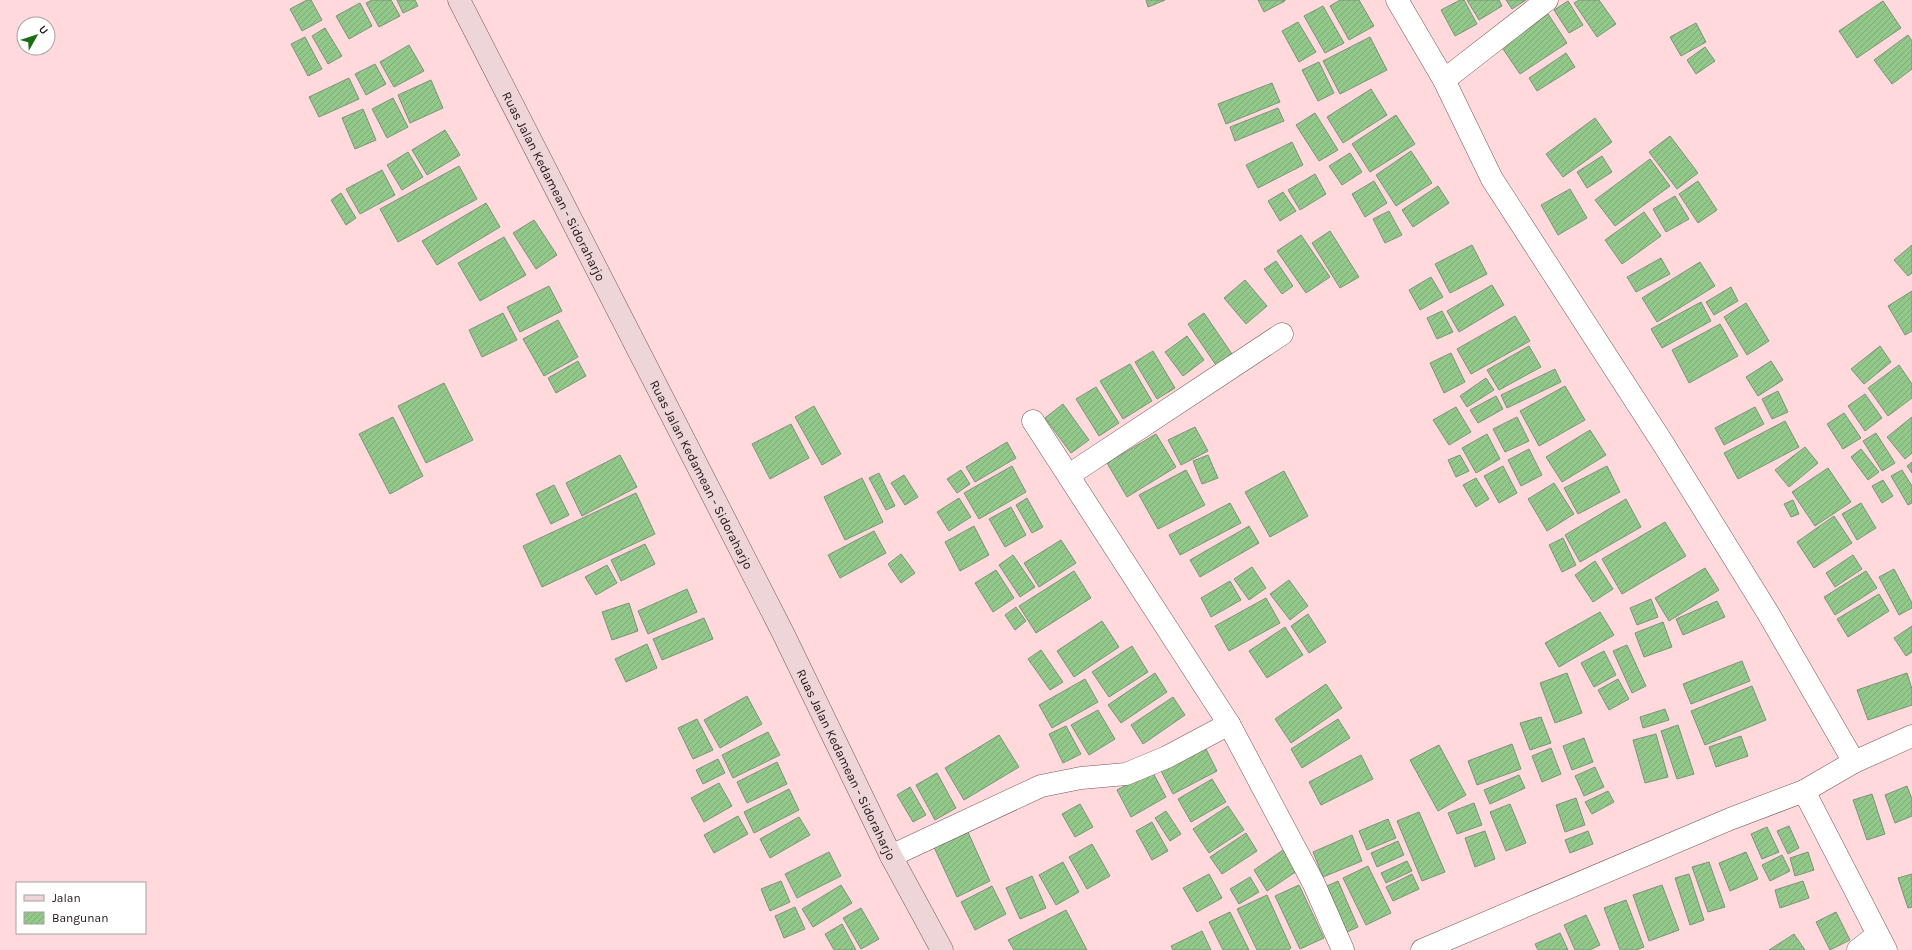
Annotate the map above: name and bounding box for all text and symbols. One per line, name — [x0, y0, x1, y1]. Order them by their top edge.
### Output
north arrow — [16, 16, 56, 56]
text: U — [36, 23, 51, 37]
street label: Ruas Jalan Kedamean - Sidoraharjo — [500, 89, 609, 283]
street label: Ruas Jalan Kedamean - Sidoraharjo — [647, 377, 756, 572]
street label: Ruas Jalan Kedamean - Sidoraharjo — [794, 666, 899, 862]
legend — [16, 882, 146, 934]
text: Jalan — [52, 891, 81, 905]
text: Bangunan — [52, 911, 108, 925]

